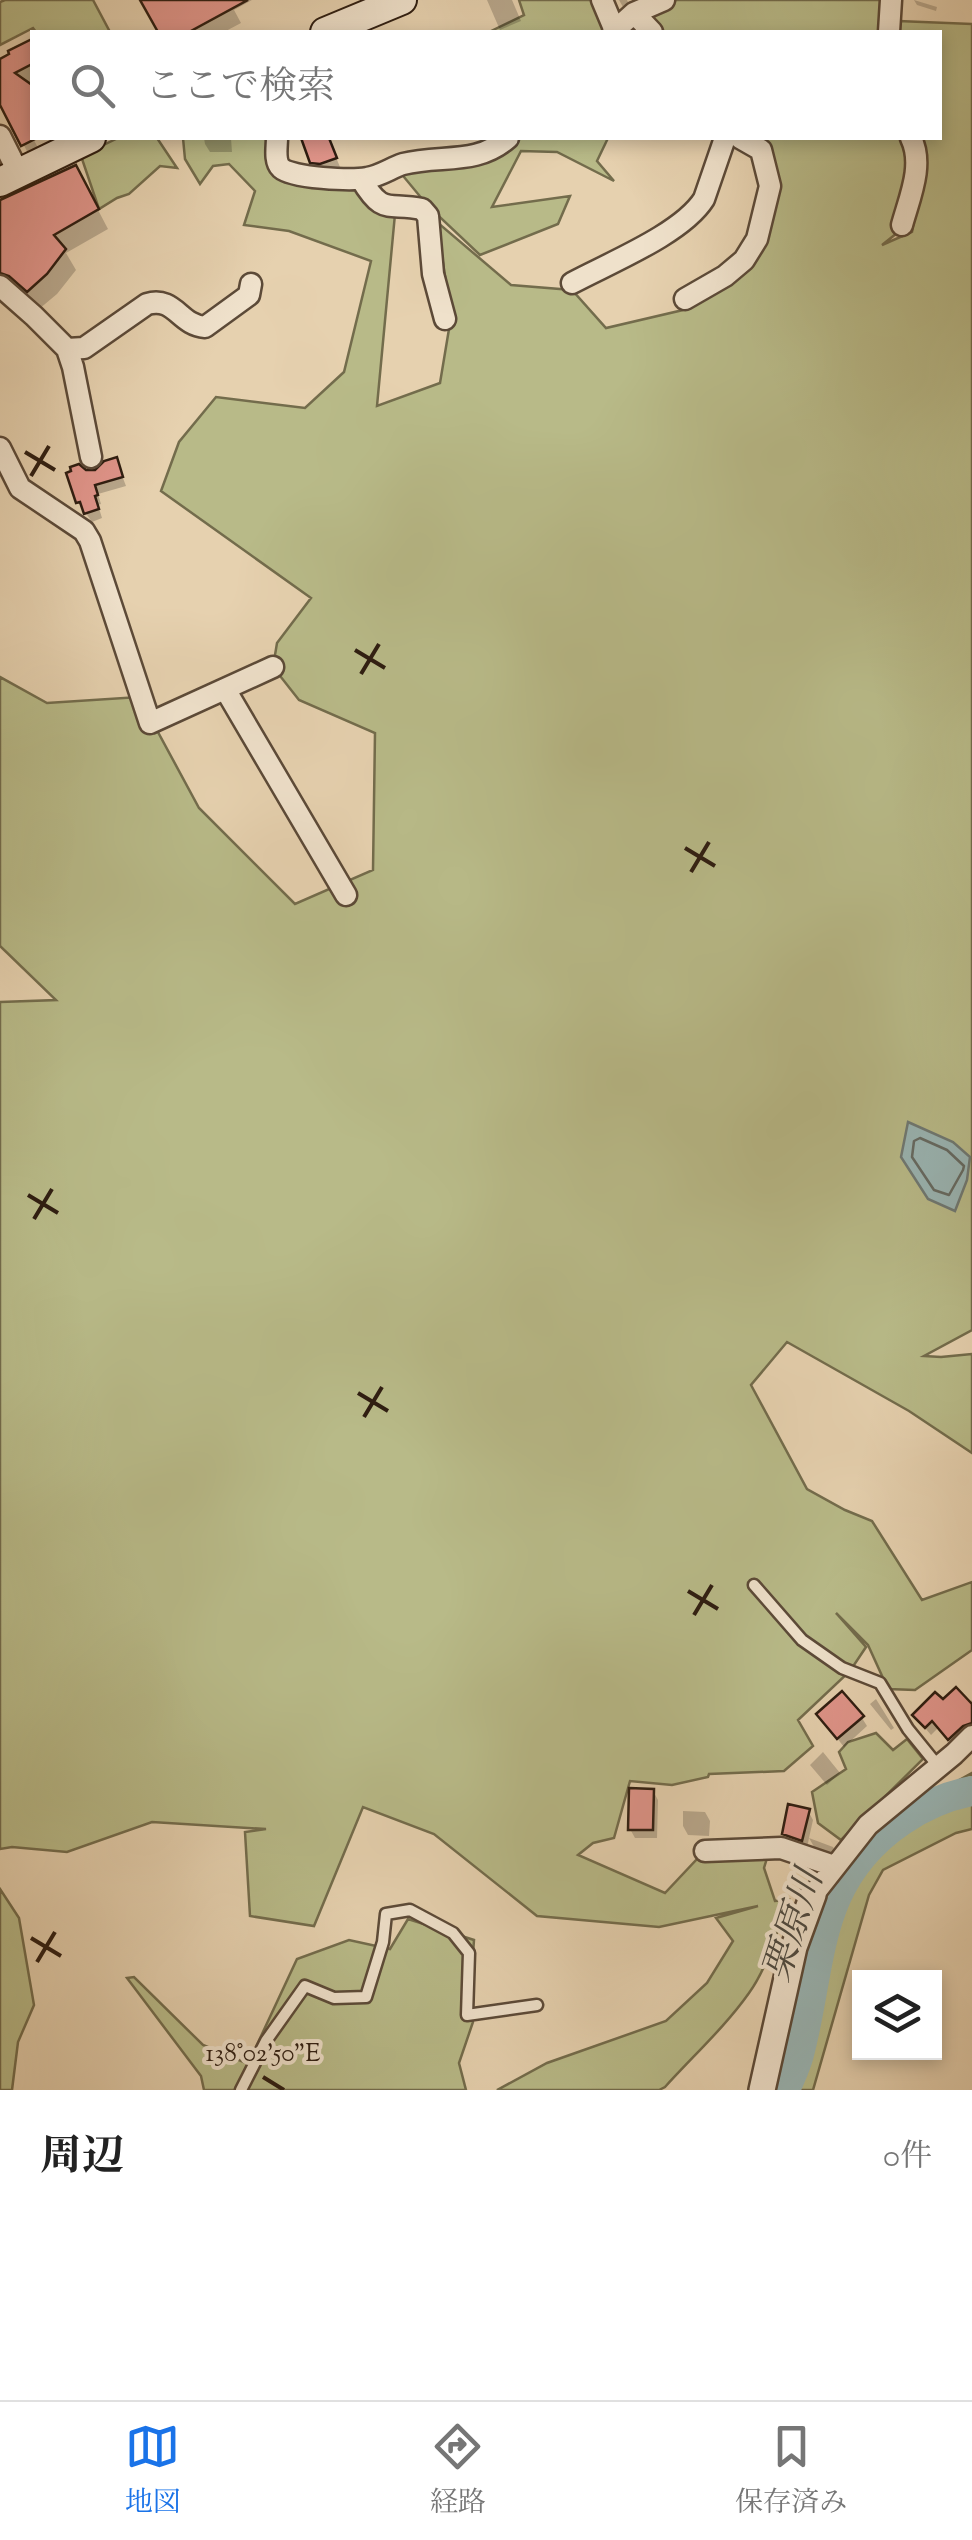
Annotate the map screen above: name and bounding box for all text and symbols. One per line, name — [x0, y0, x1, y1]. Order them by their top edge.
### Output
search box — [30, 30, 942, 140]
icon: search — [65, 58, 120, 113]
text: ここで検索 — [145, 62, 335, 116]
water label: 栗原川 — [753, 1860, 840, 1989]
map controls — [852, 1970, 942, 2060]
button: layers — [852, 1970, 942, 2060]
text: 138°02'50"E — [206, 2037, 320, 2073]
text: 周辺 — [40, 2129, 124, 2189]
text: 0件 — [883, 2135, 932, 2181]
tab: 地図 — [125, 2419, 181, 2524]
tab: 経路 — [430, 2419, 486, 2524]
tab: 保存済み — [735, 2419, 847, 2524]

